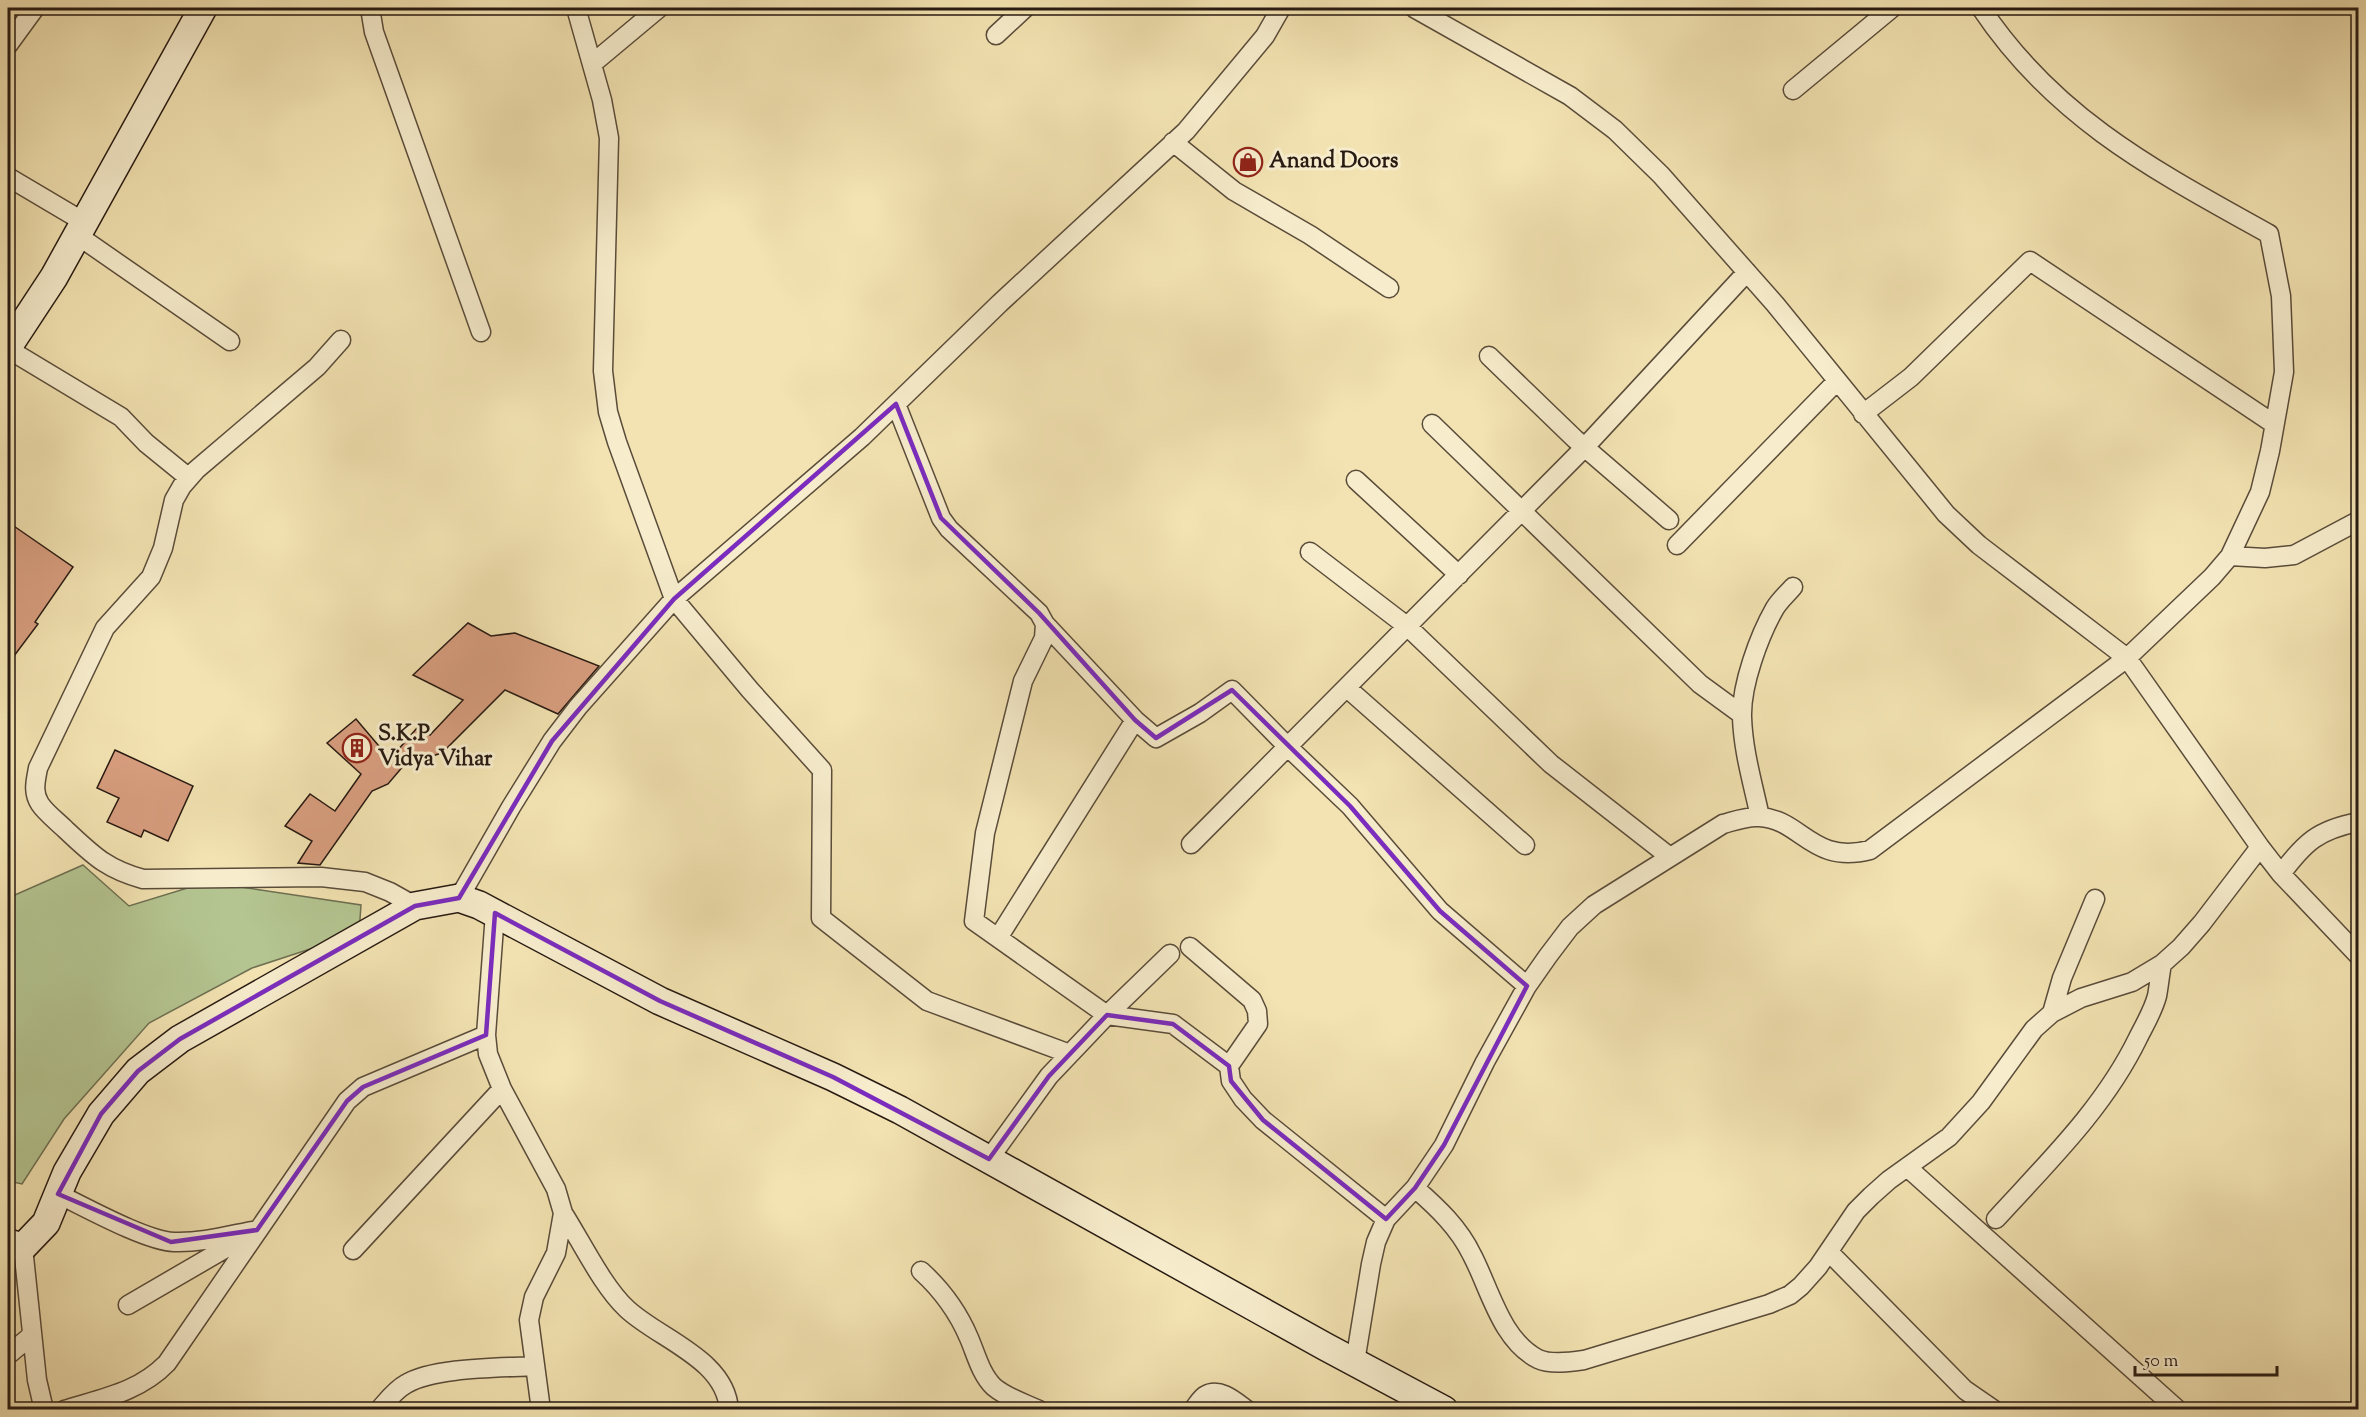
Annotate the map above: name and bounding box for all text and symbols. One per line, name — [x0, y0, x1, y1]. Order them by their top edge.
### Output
shop icon: Anand Doors — [1232, 146, 1264, 178]
place label: Anand Doors — [1269, 146, 1399, 178]
place label: S.K.P Vidya Vihar — [378, 719, 493, 776]
building icon: S.K.P Vidya Vihar — [341, 732, 373, 764]
scale bar — [2135, 1339, 2278, 1377]
text: 50 m — [2143, 1349, 2179, 1375]

